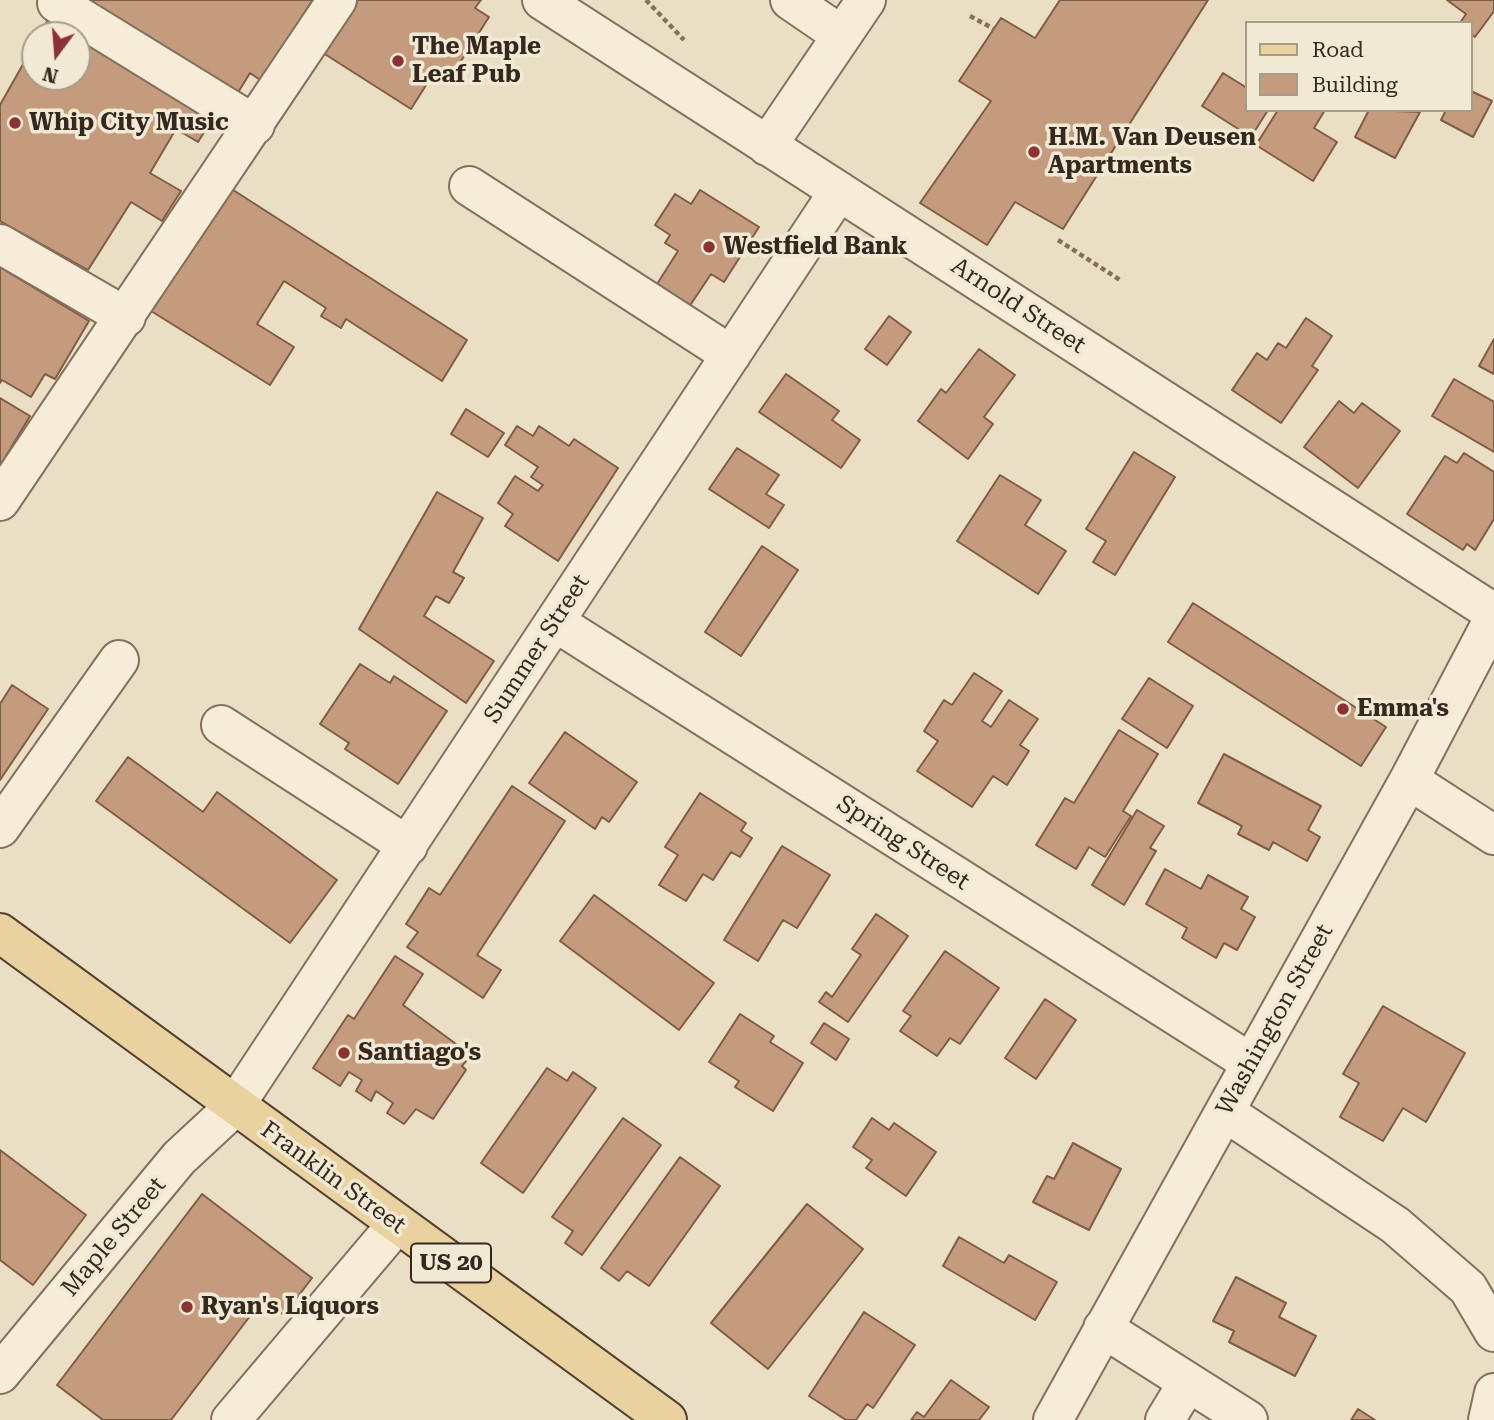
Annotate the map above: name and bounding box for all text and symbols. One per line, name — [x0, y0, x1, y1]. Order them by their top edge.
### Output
north arrow — [21, 21, 91, 91]
legend — [1246, 21, 1473, 112]
place label: The Maple Leaf Pub — [412, 33, 541, 89]
text: Road — [1312, 38, 1364, 62]
marker: The Maple Leaf Pub — [390, 53, 406, 69]
text: N — [40, 62, 61, 88]
text: Building — [1312, 73, 1398, 97]
place label: Whip City Music — [29, 109, 229, 137]
marker: Whip City Music — [7, 115, 23, 131]
place label: H.M. Van Deusen Apartments — [1048, 124, 1256, 180]
marker: H.M. Van Deusen Apartments — [1026, 144, 1042, 160]
place label: Westfield Bank — [723, 233, 908, 261]
marker: Westfield Bank — [701, 239, 717, 255]
street label: Arnold Street — [945, 252, 1091, 360]
street label: Summer Street — [478, 569, 596, 729]
place label: Emma's — [1357, 695, 1449, 723]
marker: Emma's — [1335, 701, 1351, 717]
street label: Spring Street — [831, 789, 975, 897]
street label: Washington Street — [1210, 919, 1340, 1121]
place label: Santiago's — [358, 1039, 481, 1067]
marker: Santiago's — [336, 1045, 352, 1061]
street label: Franklin Street — [255, 1116, 411, 1240]
street label: Maple Street — [56, 1172, 172, 1302]
road number: US 20 — [411, 1244, 491, 1282]
place label: Ryan's Liquors — [201, 1293, 379, 1321]
marker: Ryan's Liquors — [179, 1299, 195, 1315]

